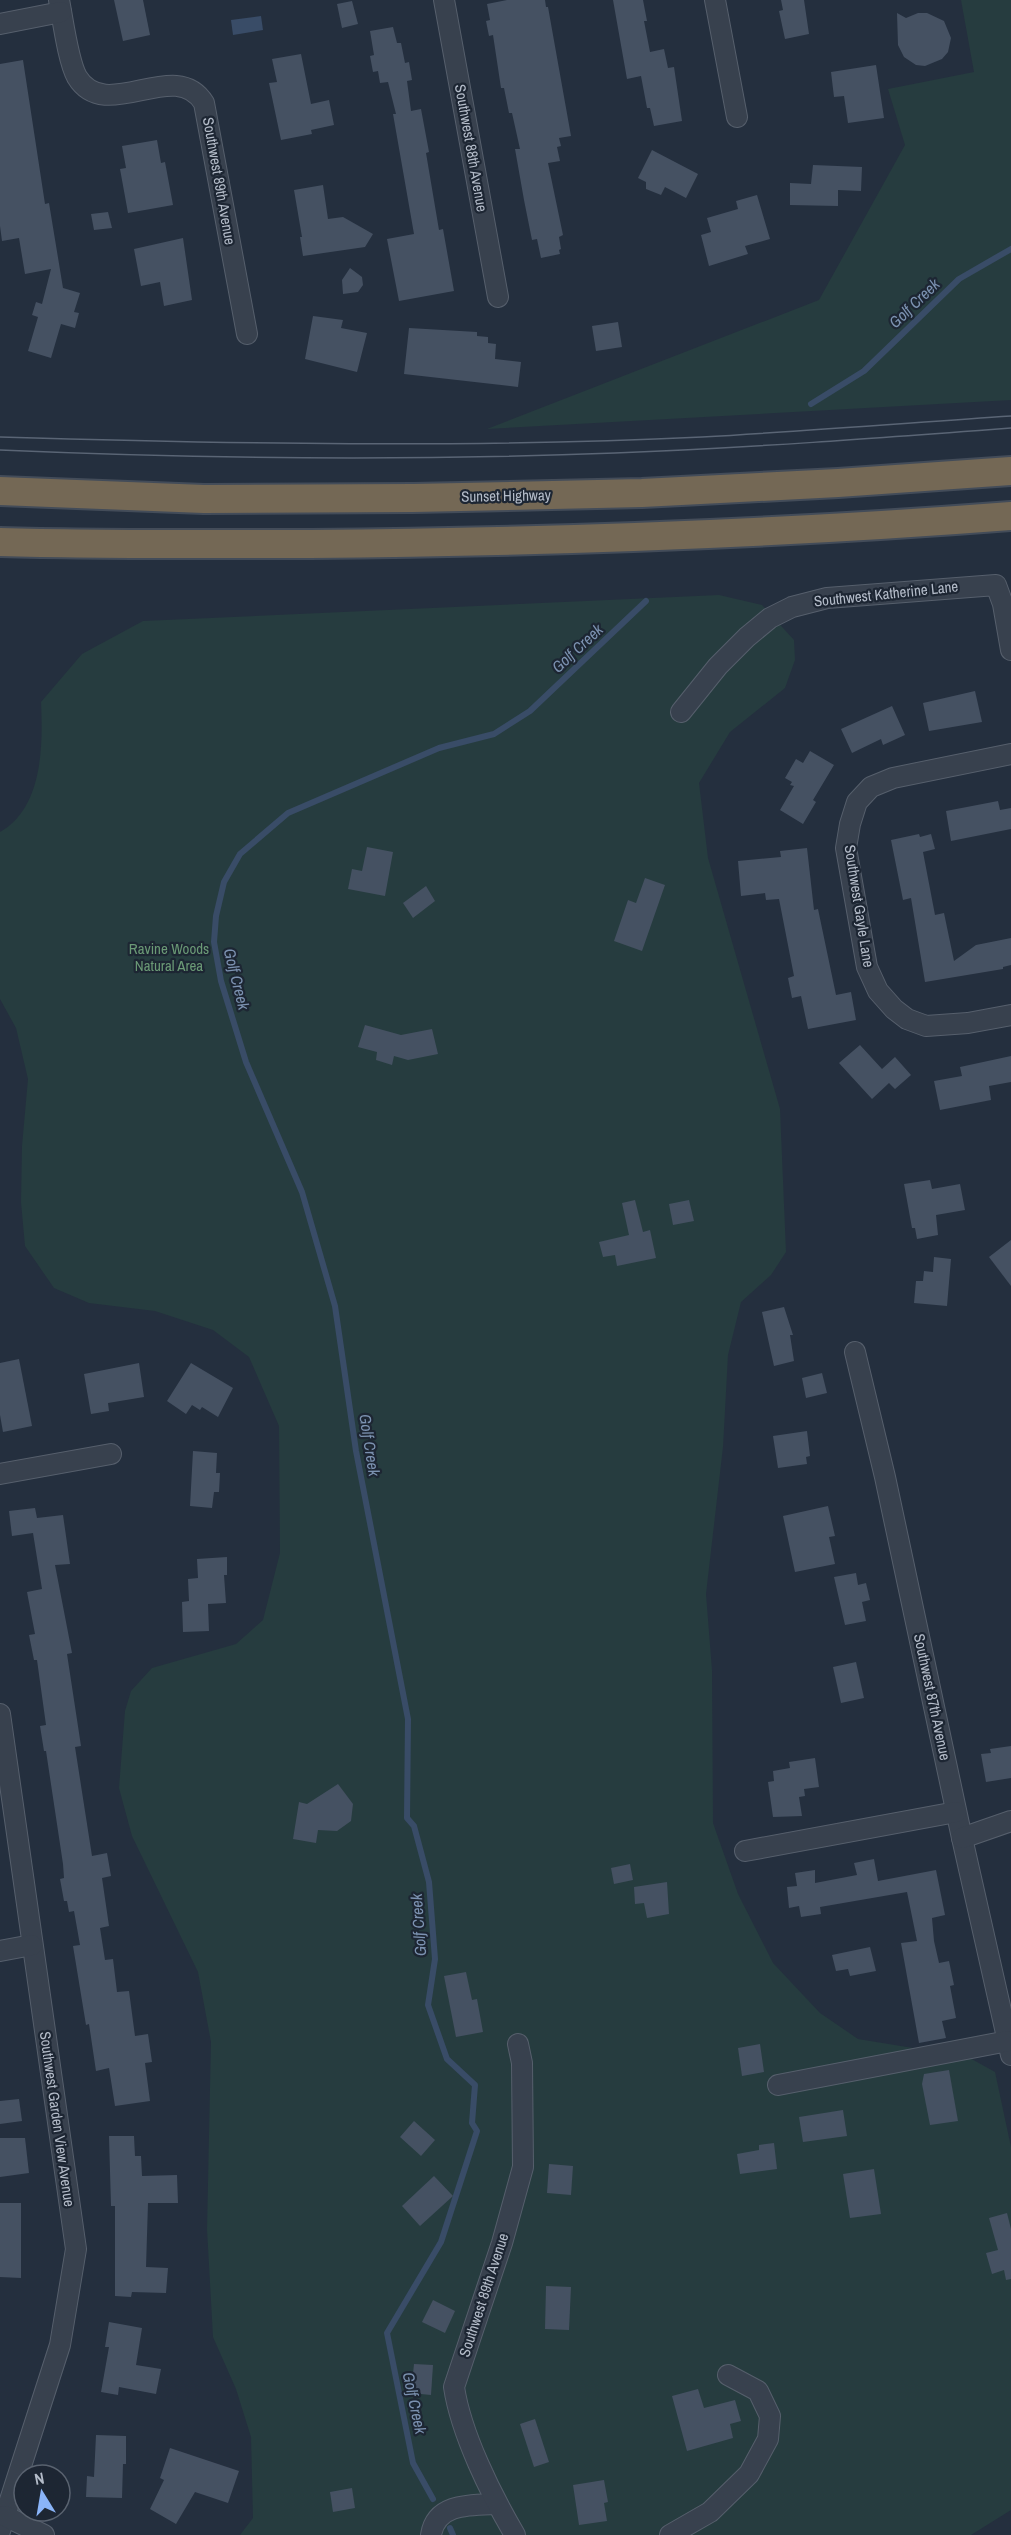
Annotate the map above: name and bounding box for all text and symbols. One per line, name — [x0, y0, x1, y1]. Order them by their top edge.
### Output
street label: Southwest 88th Avenue — [450, 83, 493, 213]
street label: Southwest 89th Avenue — [198, 116, 241, 246]
water label: Golf Creek — [884, 273, 945, 333]
street label: Sunset Highway — [461, 484, 552, 507]
street label: Southwest Katherine Lane — [813, 575, 959, 612]
water label: Golf Creek — [547, 618, 608, 677]
street label: Southwest Gayle Lane — [839, 843, 880, 969]
park label: Ravine Woods Natural Area — [129, 938, 209, 976]
water label: Golf Creek — [219, 946, 255, 1013]
water label: Golf Creek — [354, 1412, 386, 1478]
street label: Southwest 87th Avenue — [909, 1632, 956, 1762]
water label: Golf Creek — [405, 1893, 431, 1957]
street label: Southwest Garden View Avenue — [35, 2030, 80, 2208]
street label: Southwest 89th Avenue — [454, 2230, 513, 2359]
water label: Golf Creek — [398, 2370, 432, 2436]
north arrow — [12, 2463, 72, 2523]
text: N — [32, 2467, 46, 2490]

